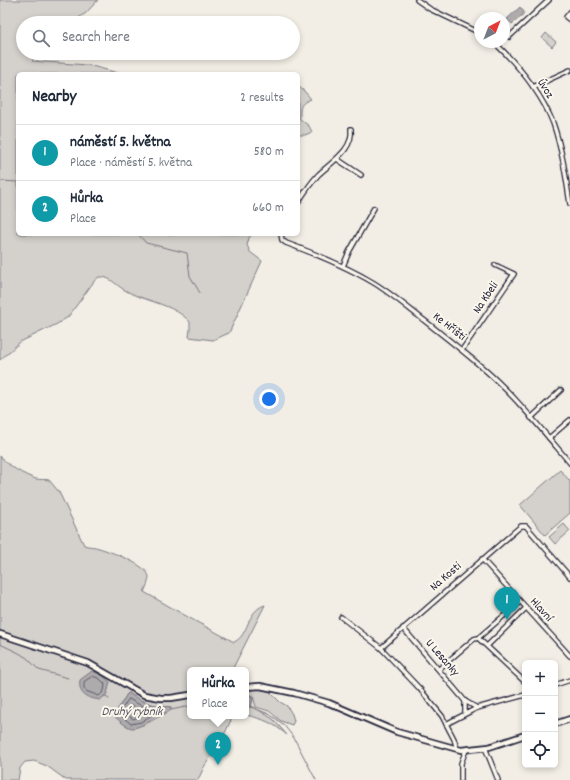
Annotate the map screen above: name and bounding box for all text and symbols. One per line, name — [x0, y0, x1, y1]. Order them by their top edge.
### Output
north arrow — [474, 12, 510, 48]
search box — [16, 16, 300, 60]
icon: search — [30, 27, 52, 49]
text: Search here — [62, 27, 130, 49]
street label: Úvoz — [532, 76, 558, 102]
text: Nearby — [32, 86, 76, 110]
text: 2 results — [240, 89, 284, 108]
text: náměstí 5. května — [70, 132, 170, 154]
text: 1 — [44, 143, 46, 162]
text: 580 m — [254, 143, 284, 162]
text: Place · náměstí 5. května — [70, 154, 192, 173]
text: Hůrka — [70, 188, 103, 210]
text: 2 — [42, 199, 48, 218]
text: 660 m — [252, 199, 284, 218]
text: Place — [70, 210, 96, 229]
street label: Na Kbeli — [469, 279, 503, 317]
street label: Ke Hřišti — [429, 309, 469, 345]
your location — [259, 389, 279, 409]
street label: Na Kosti — [427, 558, 465, 596]
pin: 1 — [494, 587, 520, 620]
street label: Hlavní — [526, 594, 557, 626]
street label: U Lesanky — [421, 636, 464, 681]
map controls — [522, 660, 558, 768]
button: + — [522, 660, 558, 696]
popup — [187, 667, 249, 719]
text: Hůrka — [202, 673, 234, 695]
text: Place — [202, 695, 228, 714]
button: − — [522, 696, 558, 732]
water label: Druhý rybník — [102, 703, 164, 722]
pin: 2 — [205, 732, 231, 765]
button: locate — [522, 732, 558, 768]

